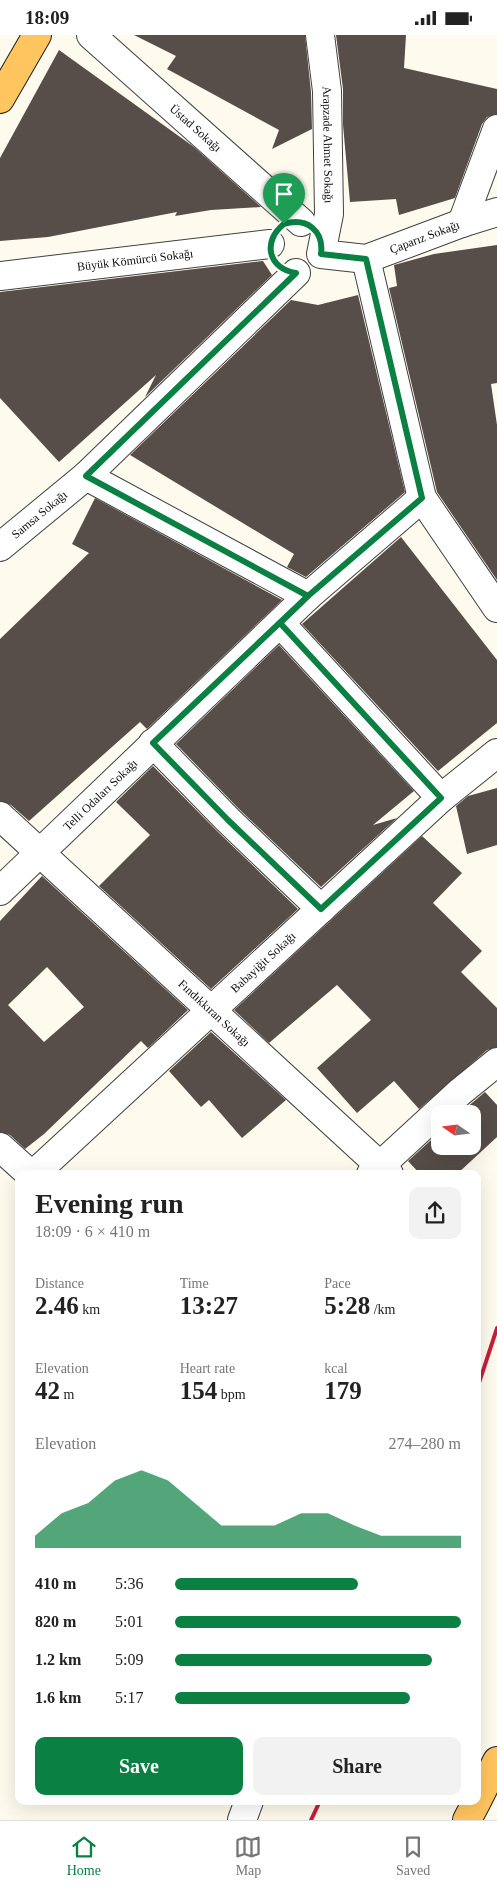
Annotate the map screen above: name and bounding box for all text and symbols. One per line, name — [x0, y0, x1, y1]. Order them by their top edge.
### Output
text: 18:09 — [25, 7, 69, 28]
street label: Arapzade Ahmet Sokağı — [319, 85, 336, 204]
street label: Üstad Sokağı — [167, 101, 225, 155]
pin — [263, 173, 305, 224]
icon: arrive — [270, 180, 298, 208]
street label: Çaparız Sokağı — [388, 217, 462, 257]
street label: Büyük Kömürcü Sokağı — [76, 246, 194, 274]
street label: Samsa Sokağı — [9, 487, 70, 541]
street label: Telli Odaları Sokağı — [60, 756, 141, 834]
street label: Babayiğit Sokağı — [228, 929, 299, 996]
street label: Fındıkkıran Sokağı — [175, 977, 253, 1050]
north arrow — [431, 1105, 481, 1155]
map controls — [431, 1105, 481, 1155]
button: share — [409, 1187, 461, 1239]
text: Evening run — [35, 1188, 184, 1219]
text: 18:09 · 6 × 410 m — [35, 1223, 150, 1240]
text: Distance — [35, 1276, 84, 1291]
text: Time — [180, 1276, 209, 1291]
text: Pace — [324, 1276, 351, 1291]
text: 2.46 — [35, 1292, 79, 1319]
text: 13:27 — [180, 1292, 238, 1319]
text: 5:28 — [324, 1292, 370, 1319]
text: km — [79, 1302, 100, 1317]
text: /km — [370, 1302, 395, 1317]
text: Elevation — [35, 1361, 89, 1376]
text: Heart rate — [180, 1361, 235, 1376]
text: kcal — [324, 1361, 348, 1376]
text: 42 — [35, 1377, 60, 1404]
text: 154 — [180, 1377, 217, 1404]
text: 179 — [324, 1377, 362, 1404]
text: m — [60, 1387, 74, 1402]
text: bpm — [217, 1387, 246, 1402]
text: Elevation — [35, 1435, 96, 1452]
text: 274–280 m — [389, 1435, 461, 1452]
text: 410 m — [35, 1575, 76, 1592]
text: 5:36 — [115, 1575, 143, 1592]
text: 820 m — [35, 1613, 76, 1630]
text: 5:01 — [115, 1613, 143, 1630]
text: 1.2 km — [35, 1651, 81, 1668]
text: 5:09 — [115, 1651, 143, 1668]
text: 1.6 km — [35, 1689, 81, 1706]
text: 5:17 — [115, 1689, 143, 1706]
button: Save — [35, 1737, 243, 1795]
button: Share — [253, 1737, 461, 1795]
tab: Home — [67, 1833, 101, 1879]
tab: Map — [234, 1833, 262, 1879]
tab: Saved — [396, 1833, 430, 1879]

